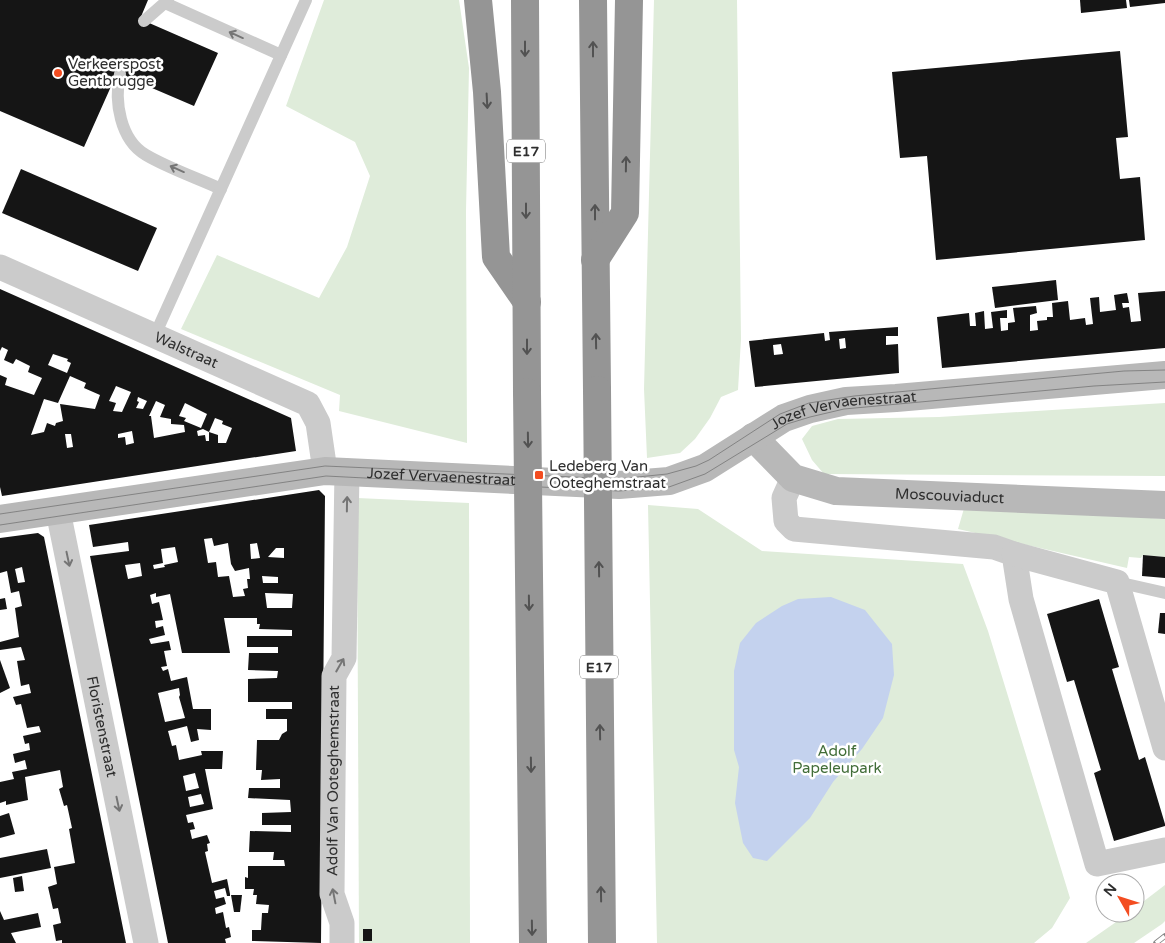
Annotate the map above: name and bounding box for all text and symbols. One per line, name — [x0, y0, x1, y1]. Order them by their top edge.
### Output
one-way arrow — [229, 30, 244, 40]
one-way arrow — [520, 40, 530, 56]
one-way arrow — [588, 41, 598, 58]
place label: Verkeerspost Gentbrugge — [68, 55, 162, 90]
marker: Verkeerspost Gentbrugge — [52, 67, 64, 79]
one-way arrow — [483, 93, 492, 109]
road number: E17 — [507, 140, 545, 162]
one-way arrow — [621, 157, 631, 173]
one-way arrow — [170, 163, 185, 173]
one-way arrow — [521, 202, 531, 219]
one-way arrow — [590, 204, 599, 220]
street label: Walstraat — [152, 328, 221, 372]
one-way arrow — [591, 334, 601, 350]
one-way arrow — [522, 338, 532, 355]
street label: Jozef Vervaenestraat — [767, 387, 917, 433]
one-way arrow — [523, 432, 533, 448]
place label: Ledeberg Van Ooteghemstraat — [549, 457, 666, 492]
street label: Jozef Vervaenestraat — [366, 464, 517, 489]
marker: Ledeberg Van Ooteghemstraat — [533, 469, 545, 481]
street label: Moscouviaduct — [895, 485, 1005, 507]
one-way arrow — [342, 496, 352, 512]
one-way arrow — [63, 550, 73, 566]
one-way arrow — [594, 562, 603, 578]
one-way arrow — [524, 594, 534, 611]
road number: E17 — [580, 656, 618, 679]
one-way arrow — [335, 658, 345, 673]
street label: Floristenstraat — [83, 674, 121, 779]
street label: Adolf Van Ooteghemstraat — [323, 685, 343, 876]
one-way arrow — [595, 724, 605, 740]
park label: Adolf Papeleupark — [792, 742, 882, 777]
one-way arrow — [526, 757, 536, 773]
one-way arrow — [114, 795, 123, 811]
north arrow — [1095, 873, 1145, 923]
text: N — [1100, 880, 1120, 900]
one-way arrow — [597, 887, 606, 903]
one-way arrow — [328, 888, 338, 904]
one-way arrow — [527, 920, 537, 936]

